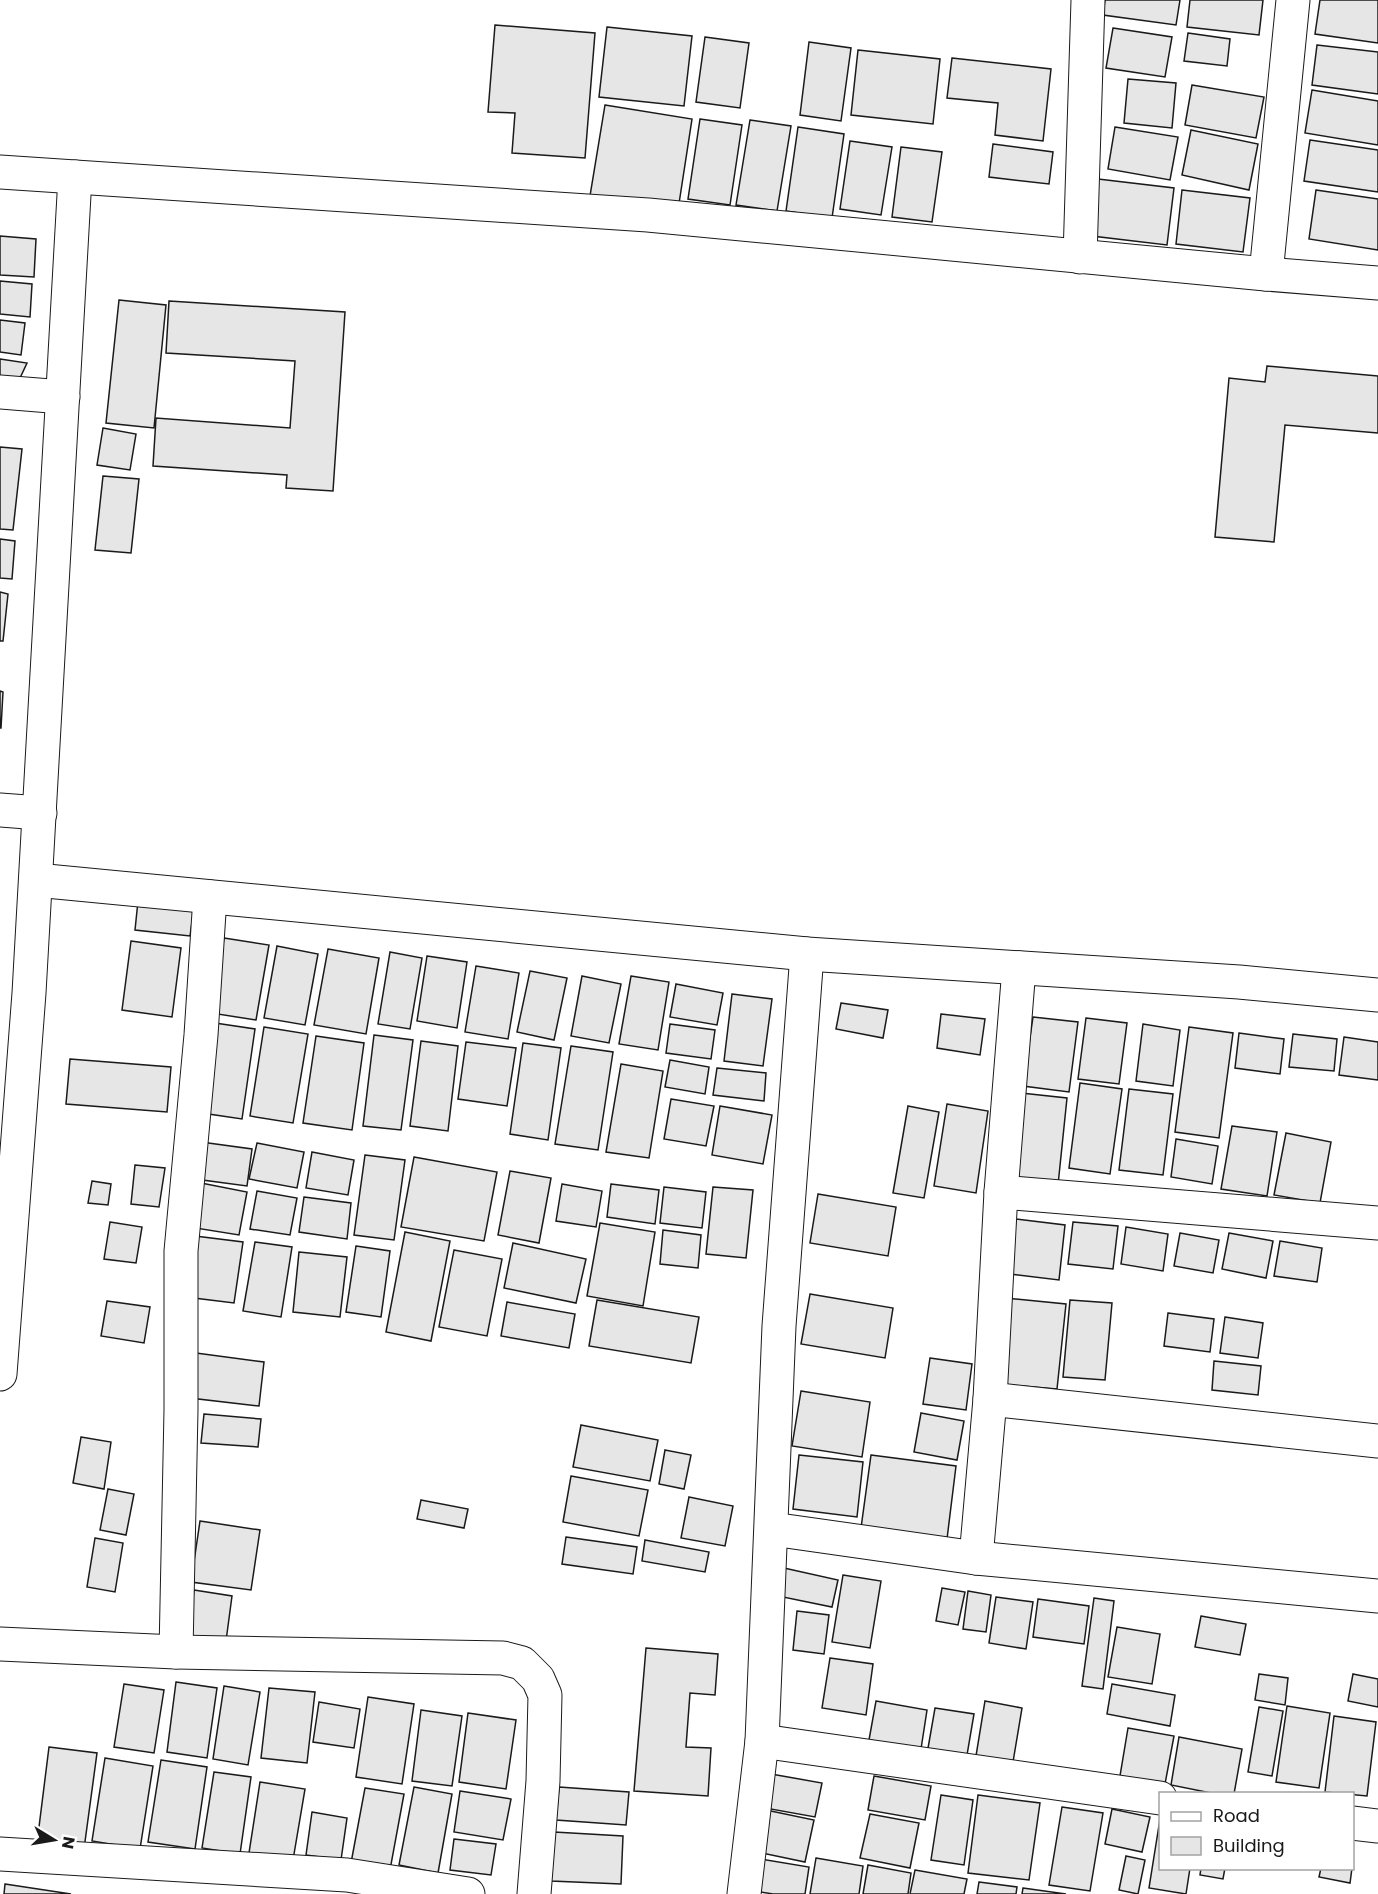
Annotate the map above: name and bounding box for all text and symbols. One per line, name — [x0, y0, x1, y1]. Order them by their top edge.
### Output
legend — [1159, 1792, 1354, 1870]
text: Road — [1213, 1803, 1260, 1828]
north arrow — [24, 1810, 84, 1870]
text: Building — [1213, 1833, 1285, 1858]
text: N — [56, 1835, 81, 1851]

